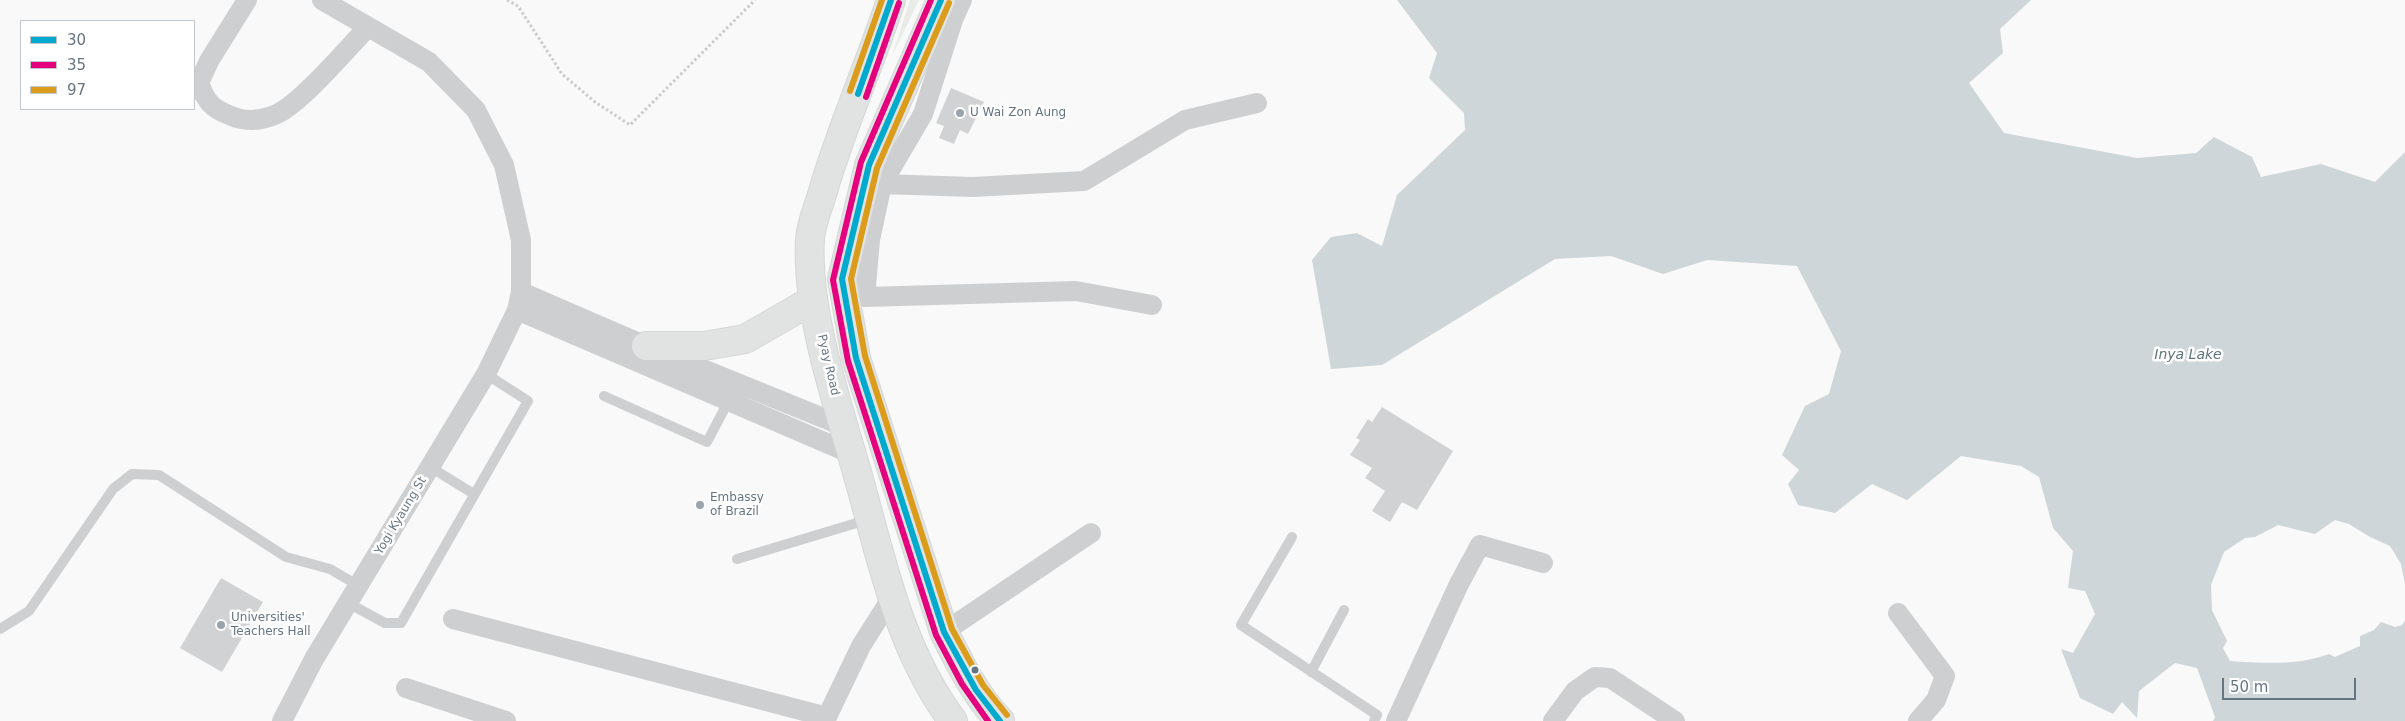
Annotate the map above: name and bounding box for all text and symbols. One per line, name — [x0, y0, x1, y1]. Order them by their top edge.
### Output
legend — [20, 20, 195, 110]
text: 30 — [67, 31, 86, 49]
text: 35 — [67, 56, 86, 74]
text: 97 — [67, 81, 86, 99]
place label: U Wai Zon Aung — [970, 106, 1066, 120]
marker: U Wai Zon Aung — [954, 107, 966, 119]
street label: Pyay Road — [814, 333, 842, 397]
water label: Inya Lake — [2154, 347, 2222, 363]
street label: Yogi Kyaung St — [372, 474, 430, 558]
place label: Embassy of Brazil — [710, 491, 764, 519]
marker: Embassy of Brazil — [694, 499, 706, 511]
place label: Universities' Teachers Hall — [231, 611, 311, 639]
marker: Universities' Teachers Hall — [215, 619, 227, 631]
unlabelled marker — [970, 665, 980, 675]
scale bar — [2225, 668, 2359, 700]
text: 50 m — [2230, 678, 2268, 696]

